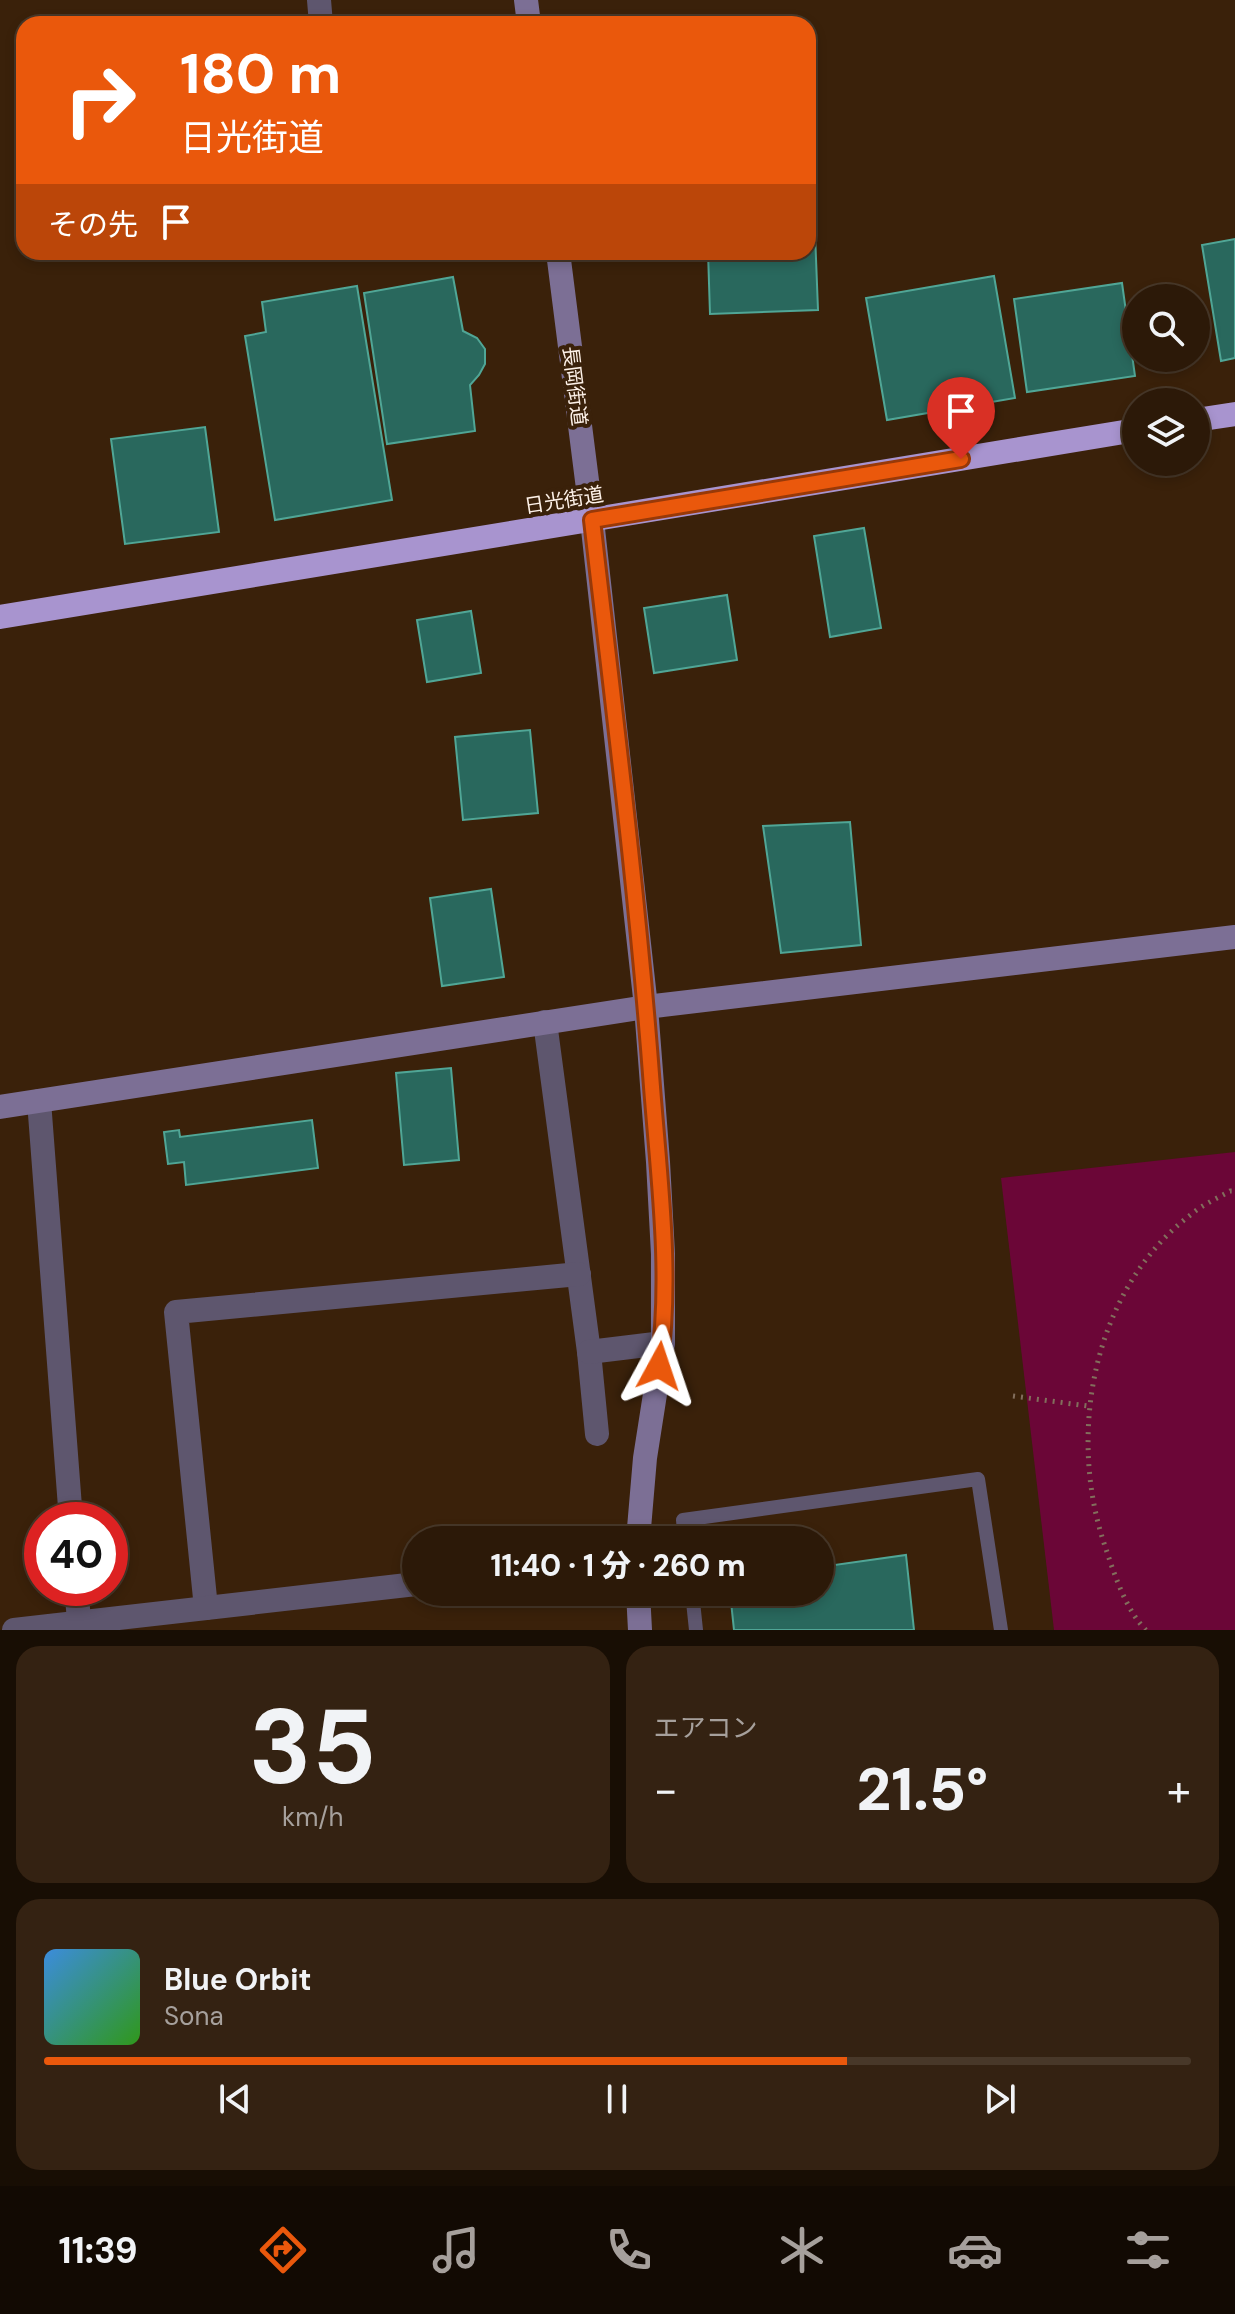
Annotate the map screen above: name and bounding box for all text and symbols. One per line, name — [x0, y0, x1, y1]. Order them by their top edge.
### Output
text: 180 m — [180, 37, 341, 110]
icon: right — [48, 48, 152, 152]
text: 日光街道 — [180, 114, 324, 161]
icon: arrive — [154, 200, 198, 244]
text: その先 — [48, 205, 138, 244]
map controls — [1122, 284, 1210, 476]
button: search — [1122, 284, 1210, 372]
street label: 長岡街道 — [557, 345, 593, 427]
pin — [927, 377, 995, 459]
button: layers — [1122, 388, 1210, 476]
icon: arrive — [939, 389, 983, 433]
street label: 日光街道 — [522, 481, 606, 519]
position arrow — [617, 1324, 701, 1408]
speed limit sign: 40 — [24, 1502, 128, 1606]
text: 11:40 · 1 分 · 260 m — [490, 1546, 746, 1585]
text: 35 — [249, 1680, 376, 1815]
text: エアコン — [654, 1711, 758, 1745]
text: 21.5° — [856, 1750, 988, 1829]
text: − — [654, 1761, 678, 1819]
text: + — [1167, 1761, 1191, 1819]
text: km/h — [282, 1800, 343, 1834]
text: Blue Orbit — [164, 1960, 311, 1999]
text: Sona — [164, 1999, 224, 2033]
icon: previous — [213, 2077, 257, 2121]
icon: pause — [595, 2077, 639, 2121]
icon: next — [978, 2077, 1022, 2121]
icon: directions — [255, 2222, 311, 2278]
icon: music — [428, 2222, 484, 2278]
icon: phone — [601, 2222, 657, 2278]
icon: climate — [774, 2222, 830, 2278]
icon: car — [947, 2222, 1003, 2278]
icon: filters — [1120, 2222, 1176, 2278]
text: 11:39 — [59, 2227, 138, 2274]

